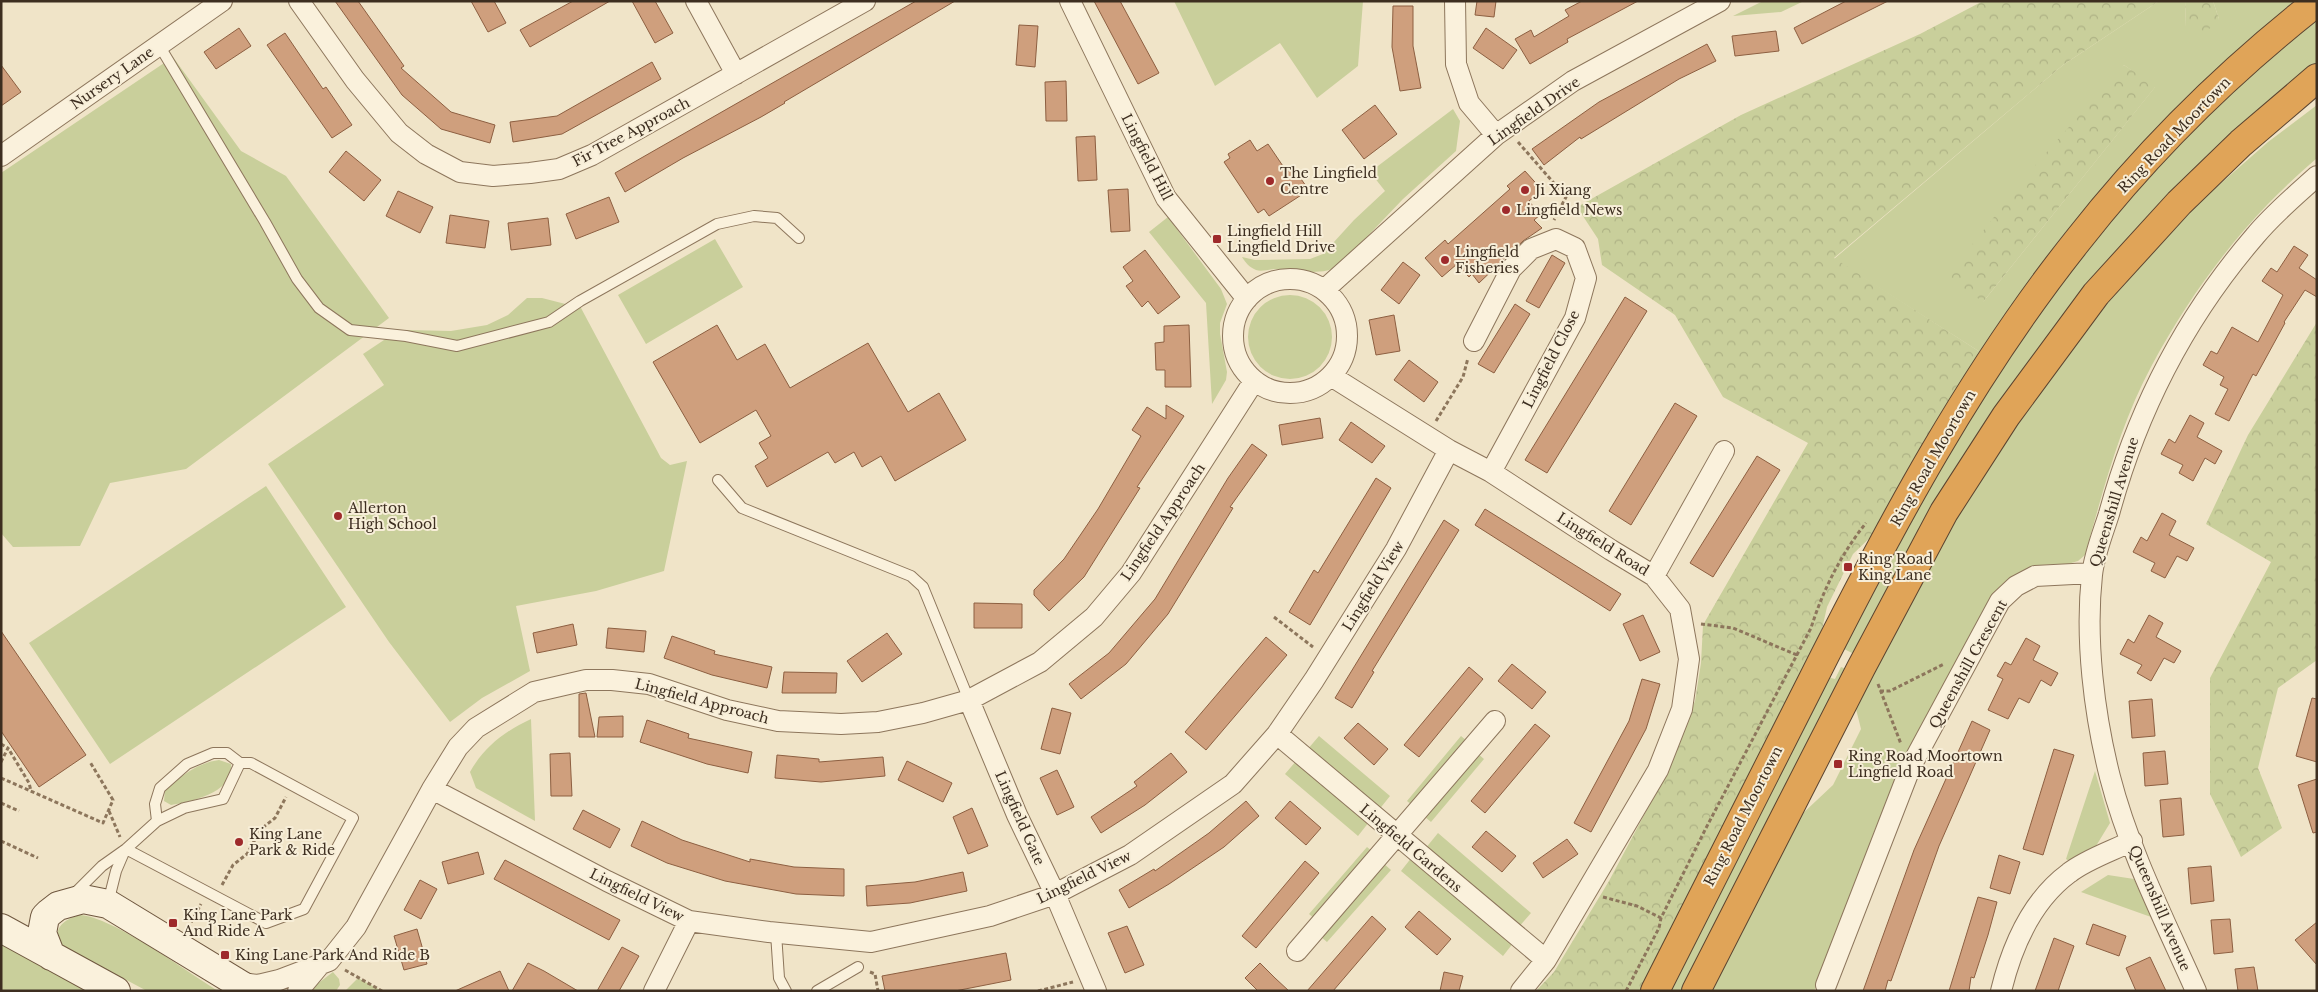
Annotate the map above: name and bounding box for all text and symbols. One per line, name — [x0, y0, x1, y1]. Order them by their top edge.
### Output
street label: Nursery Lane — [67, 43, 157, 113]
street label: Lingfield Drive — [1485, 73, 1583, 149]
street label: Ring Road Moortown — [2114, 73, 2234, 197]
street label: Fir Tree Approach — [569, 93, 693, 171]
street label: Lingfield Hill — [1117, 111, 1177, 204]
place label: The Lingfield Centre — [1280, 164, 1378, 198]
marker: The Lingfield Centre — [1264, 175, 1276, 187]
place label: Ji Xiang — [1533, 181, 1592, 199]
marker: Ji Xiang — [1519, 184, 1531, 196]
place label: Lingfield News — [1516, 201, 1622, 219]
marker: Lingfield News — [1500, 204, 1512, 216]
place label: Lingfield Hill Lingfield Drive — [1227, 222, 1335, 256]
marker: Lingfield Hill Lingfield Drive — [1211, 233, 1223, 245]
place label: Lingfield Fisheries — [1455, 243, 1520, 277]
marker: Lingfield Fisheries — [1439, 254, 1451, 266]
street label: Lingfield Close — [1519, 307, 1583, 411]
street label: Ring Road Moortown — [1887, 386, 1980, 529]
street label: Queenshill Avenue — [2086, 435, 2142, 569]
street label: Lingfield Approach — [1117, 459, 1209, 584]
place label: Allerton High School — [347, 499, 437, 533]
street label: Lingfield Road — [1554, 508, 1653, 580]
marker: Allerton High School — [332, 510, 344, 522]
street label: Lingfield View — [1338, 538, 1408, 634]
place label: Ring Road King Lane — [1858, 550, 1934, 584]
marker: Ring Road King Lane — [1842, 561, 1854, 573]
street label: Queenshill Crescent — [1925, 596, 2011, 732]
street label: Lingfield Approach — [633, 674, 771, 728]
street label: Ring Road Moortown — [1700, 743, 1786, 889]
place label: Ring Road Moortown Lingfield Road — [1848, 747, 2003, 781]
marker: Ring Road Moortown Lingfield Road — [1832, 758, 1844, 770]
street label: Lingfield Gate — [991, 768, 1049, 868]
street label: Lingfield Gardens — [1356, 800, 1466, 896]
place label: King Lane Park & Ride — [249, 825, 335, 859]
marker: King Lane Park & Ride — [233, 836, 245, 848]
street label: Queenshill Avenue — [2125, 842, 2195, 974]
street label: Lingfield View — [1034, 846, 1134, 908]
street label: Lingfield View — [587, 864, 687, 926]
place label: King Lane Park And Ride A — [182, 906, 293, 940]
marker: King Lane Park And Ride A — [167, 917, 179, 929]
place label: King Lane Park And Ride B — [235, 946, 430, 964]
marker: King Lane Park And Ride B — [219, 949, 231, 961]

